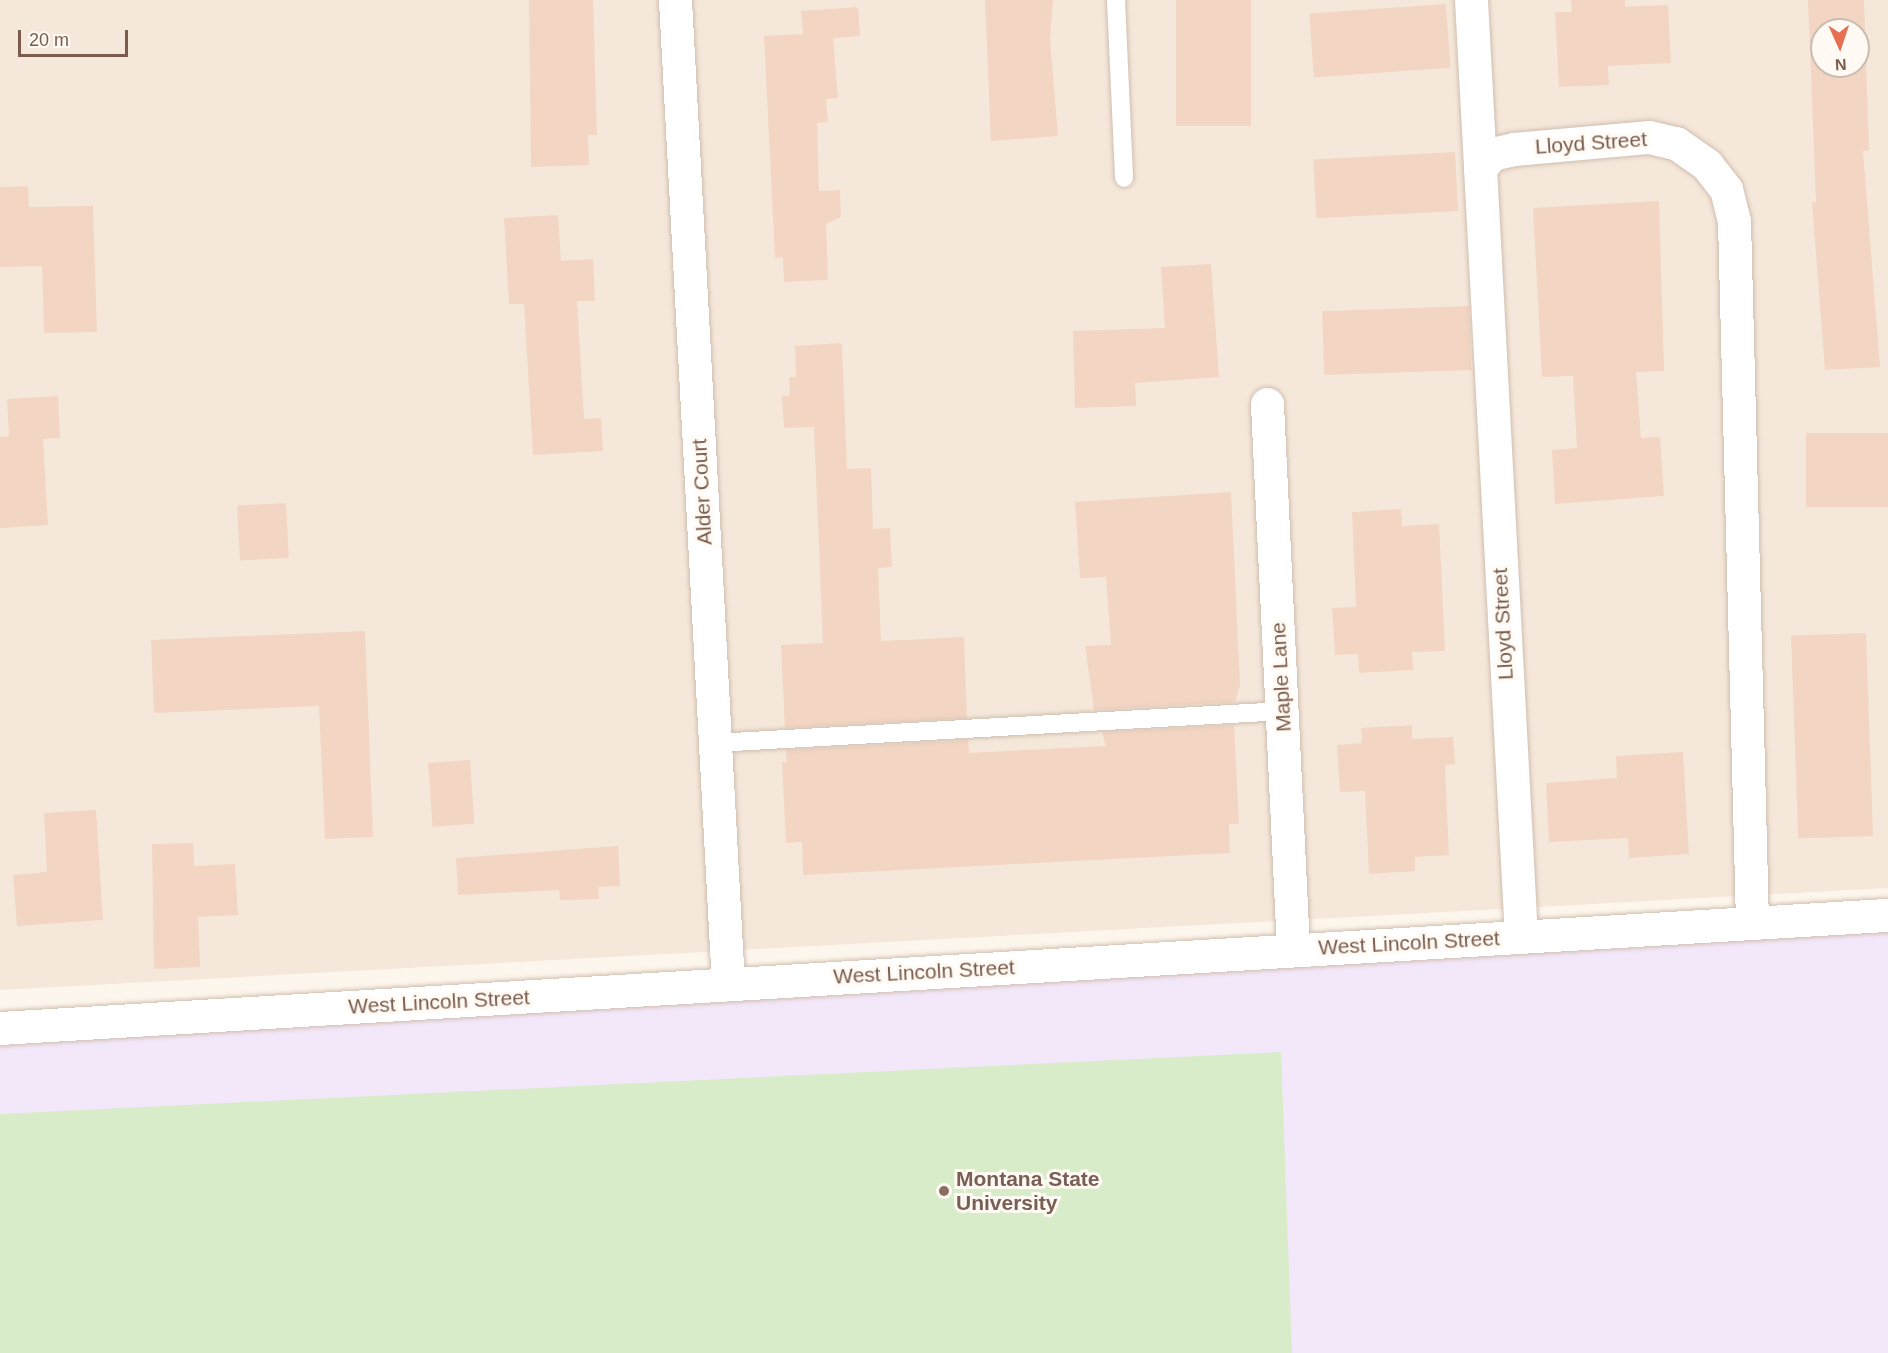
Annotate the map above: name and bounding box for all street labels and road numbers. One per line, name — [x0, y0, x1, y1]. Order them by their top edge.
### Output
street label: Lloyd Street — [1534, 127, 1648, 159]
street label: Alder Court — [687, 438, 717, 546]
street label: Lloyd Street — [1487, 567, 1519, 681]
street label: Maple Lane — [1266, 622, 1296, 732]
street label: West Lincoln Street — [1318, 926, 1500, 960]
street label: West Lincoln Street — [833, 955, 1015, 989]
street label: West Lincoln Street — [348, 985, 530, 1019]

